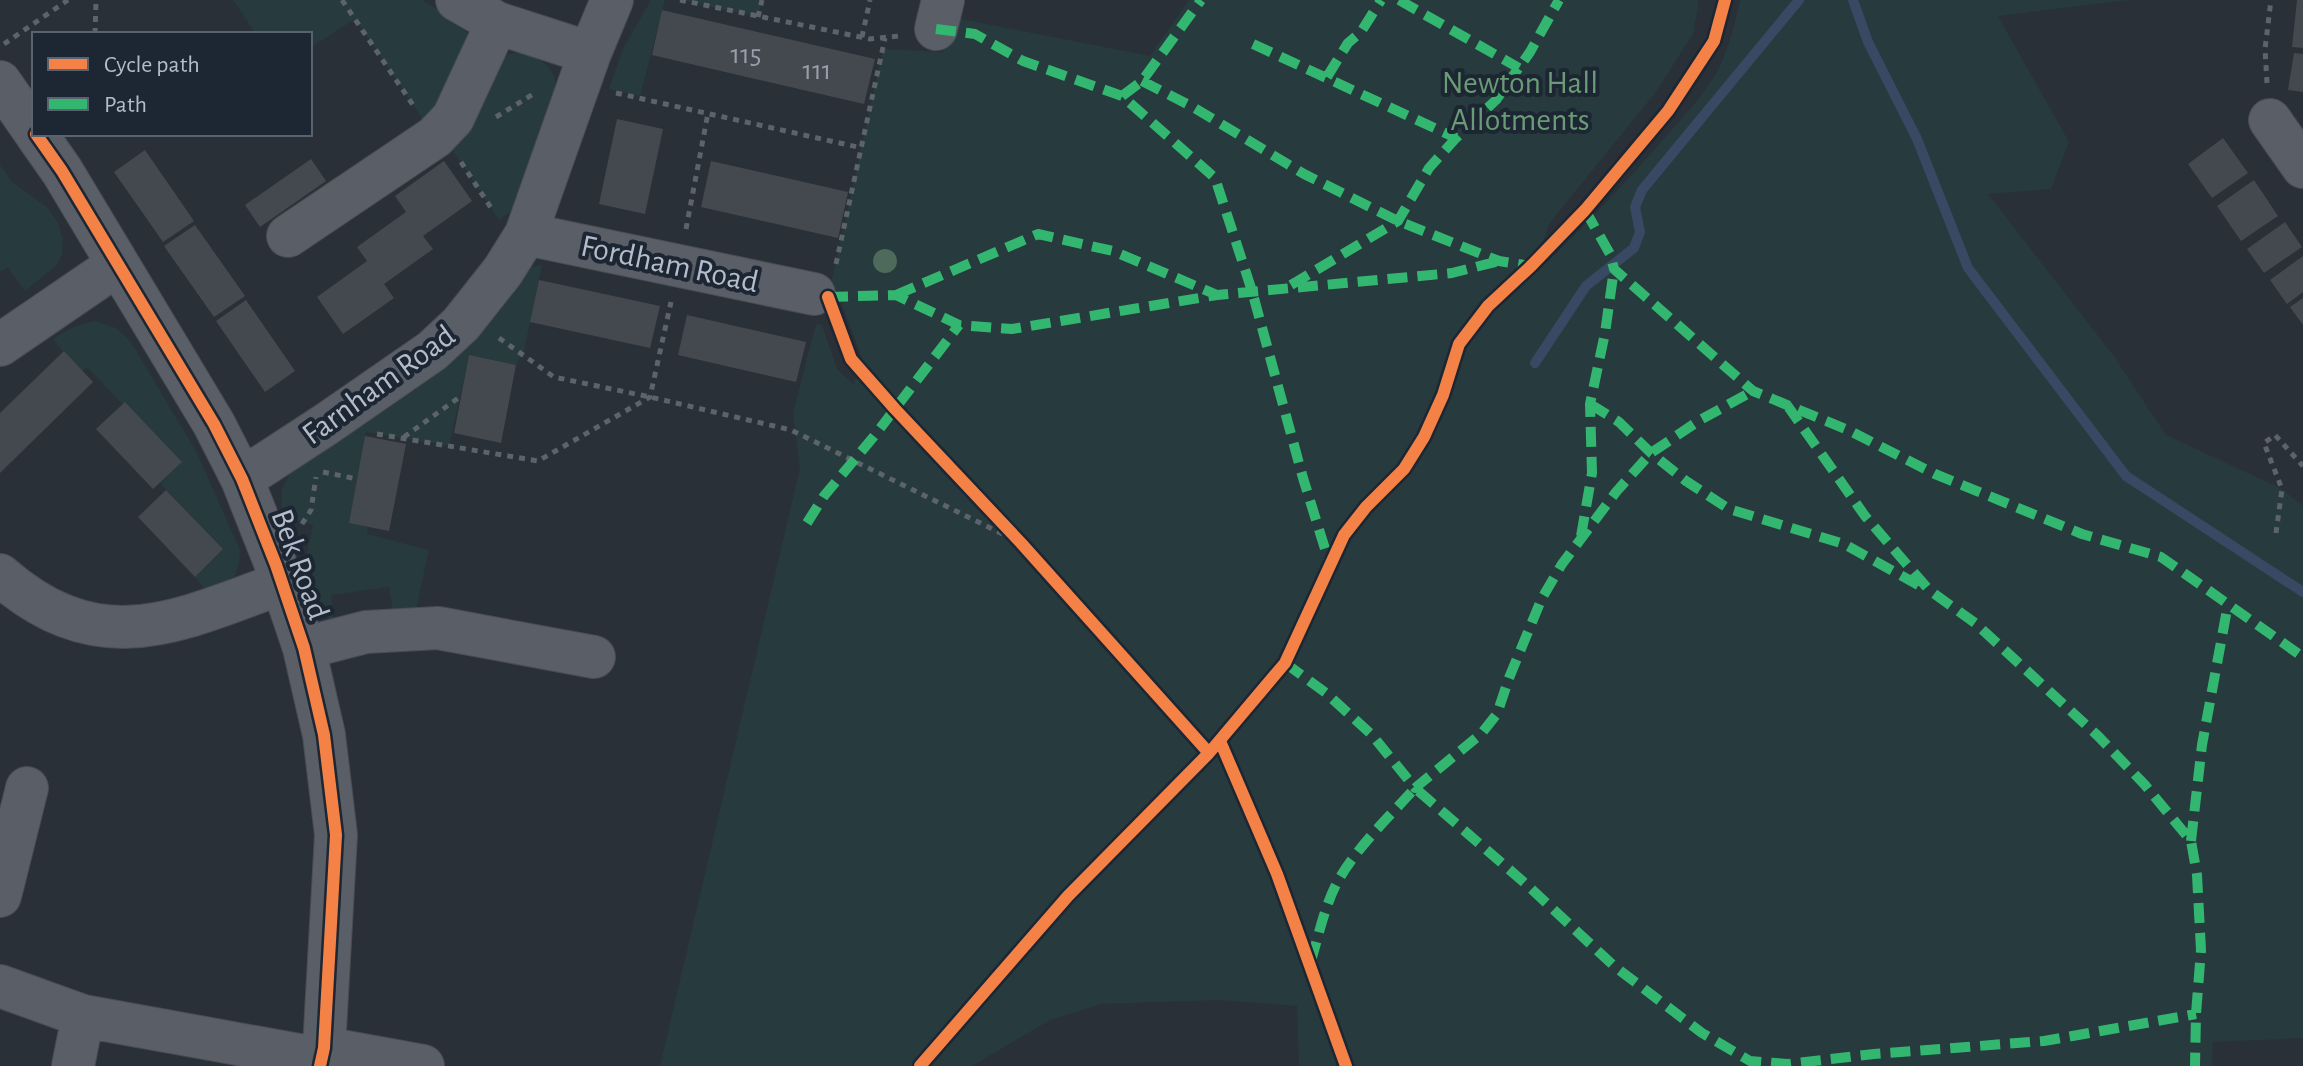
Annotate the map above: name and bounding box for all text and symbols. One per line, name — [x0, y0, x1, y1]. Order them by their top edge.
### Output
legend — [32, 32, 312, 136]
house number: 115 — [731, 41, 761, 69]
text: Cycle path — [104, 53, 200, 77]
house number: 111 — [803, 57, 831, 85]
park label: Newton Hall Allotments — [1442, 67, 1598, 136]
text: Path — [104, 93, 147, 117]
street label: Fordham Road — [578, 230, 761, 298]
street label: Farnham Road — [296, 319, 461, 451]
street label: Bek Road — [265, 505, 335, 624]

